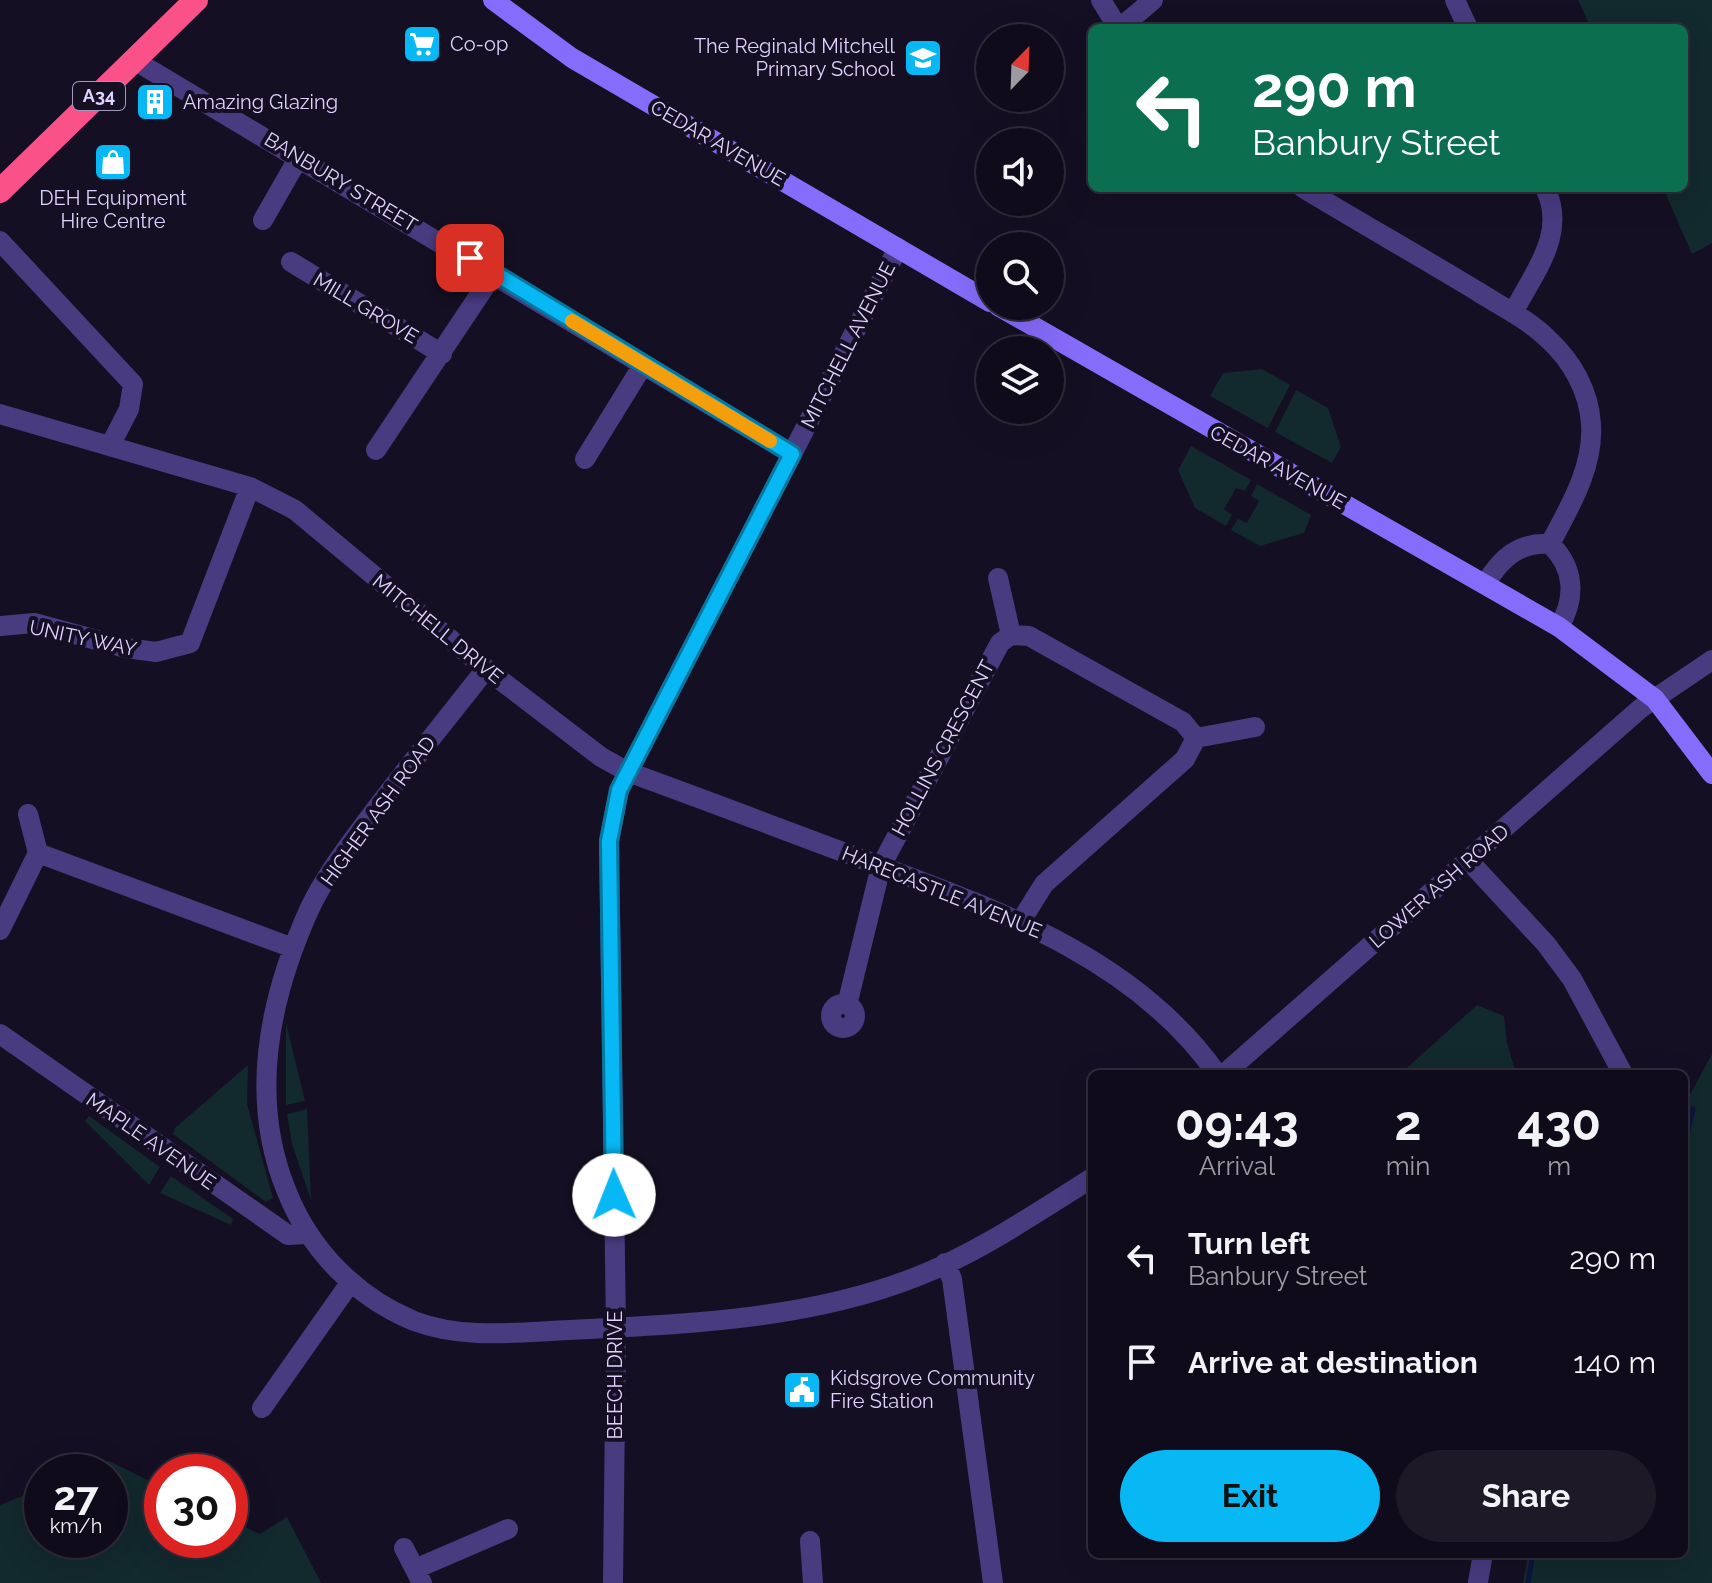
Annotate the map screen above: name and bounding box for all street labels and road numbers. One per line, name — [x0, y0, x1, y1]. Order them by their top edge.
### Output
road number: A34 — [73, 82, 125, 110]
street label: CEDAR AVENUE — [646, 95, 790, 191]
street label: BANBURY STREET — [260, 127, 422, 237]
street label: MITCHELL AVENUE — [796, 258, 900, 432]
street label: MILL GROVE — [309, 267, 423, 349]
street label: CEDAR AVENUE — [1206, 420, 1350, 514]
street label: MITCHELL DRIVE — [368, 569, 508, 689]
street label: UNITY WAY — [27, 615, 139, 661]
street label: HOLLINS CRESCENT — [887, 656, 999, 840]
street label: HIGHER ASH ROAD — [316, 731, 440, 891]
street label: LOWER ASH ROAD — [1364, 819, 1514, 953]
street label: HARECASTLE AVENUE — [839, 841, 1045, 943]
street label: MAPLE AVENUE — [82, 1087, 220, 1195]
street label: BEECH DRIVE — [603, 1310, 627, 1440]

